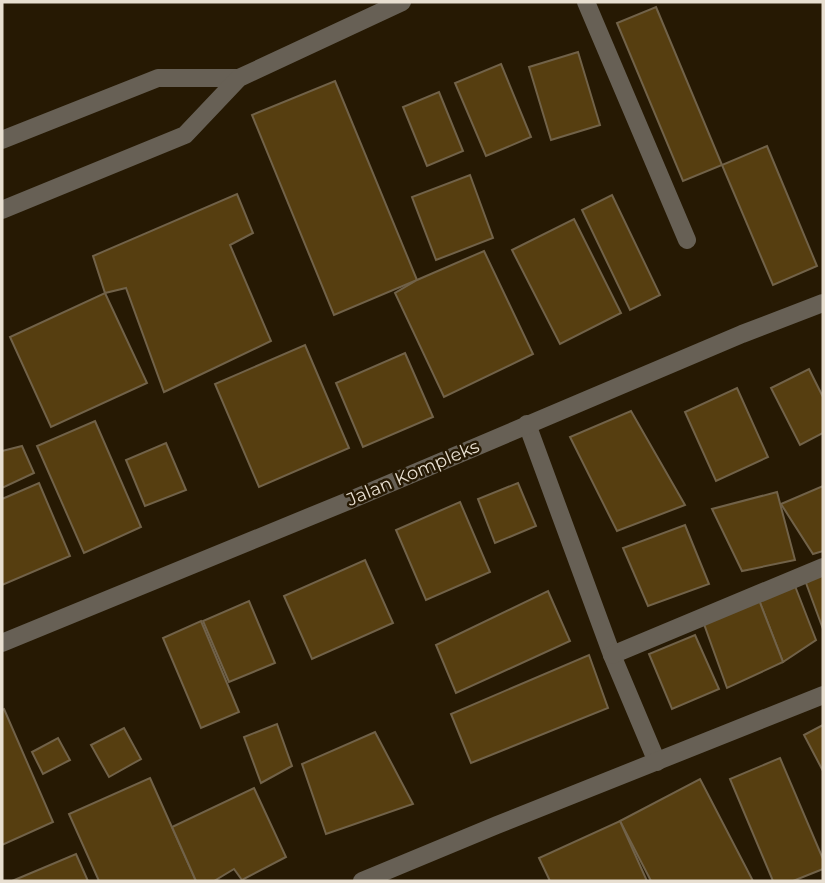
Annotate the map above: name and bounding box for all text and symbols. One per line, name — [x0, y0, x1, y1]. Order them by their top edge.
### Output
street label: Jalan Kompleks — [342, 435, 483, 511]

